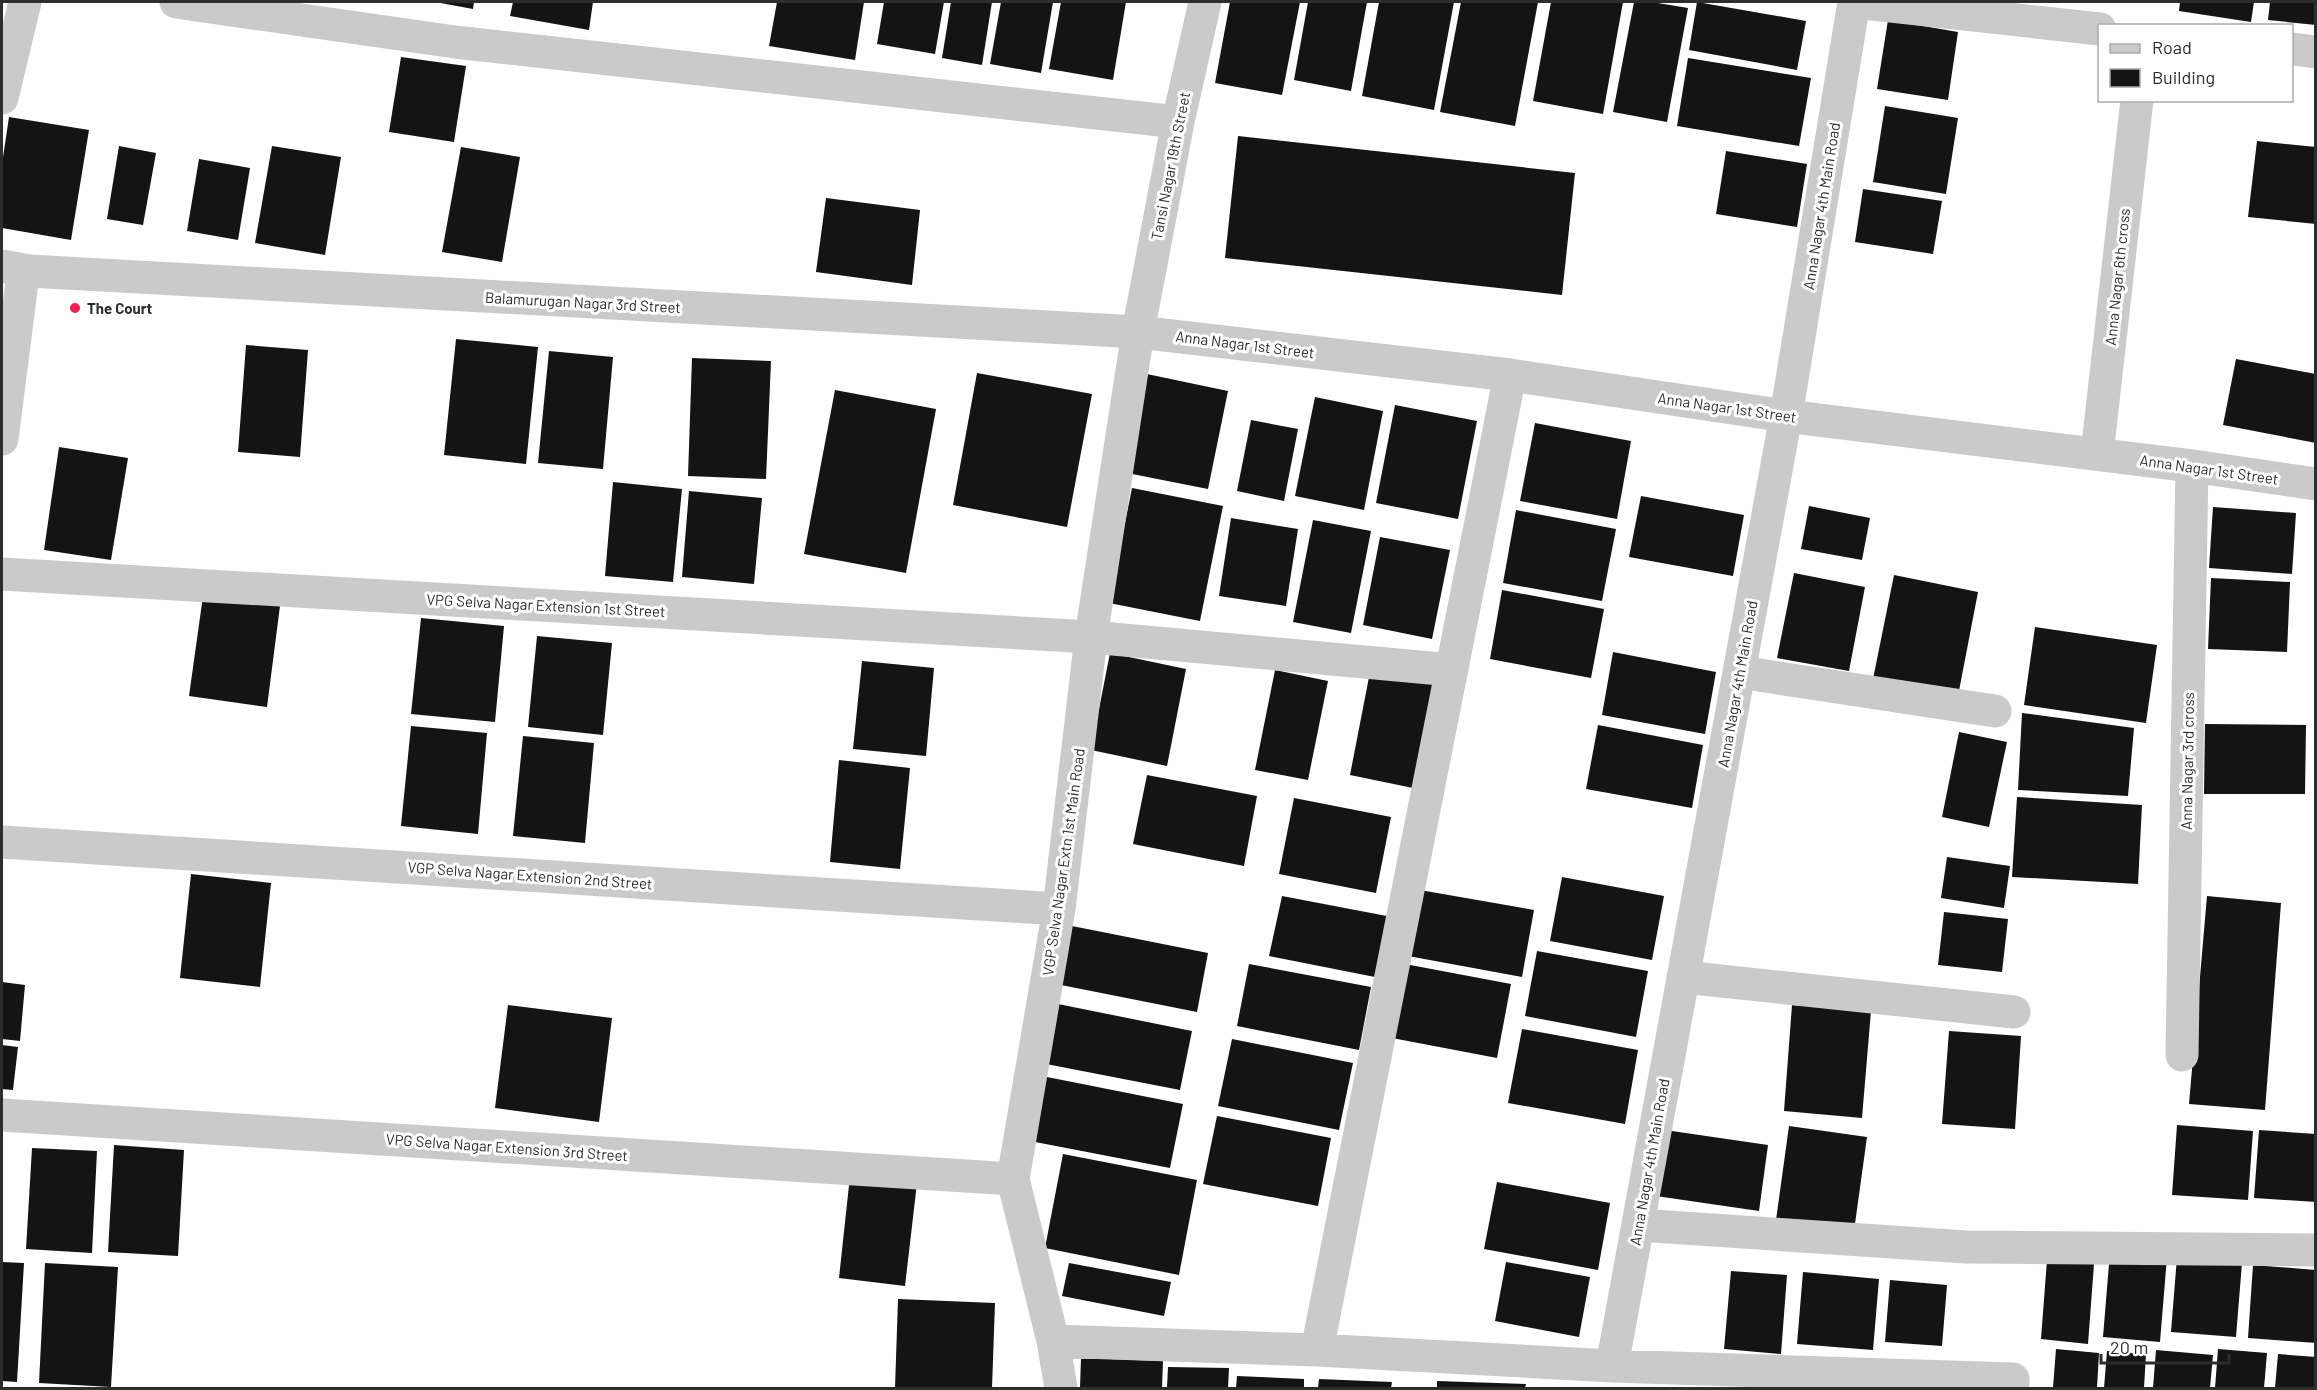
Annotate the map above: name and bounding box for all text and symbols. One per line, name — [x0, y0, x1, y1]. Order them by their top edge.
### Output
legend — [2098, 24, 2293, 102]
text: Road — [2152, 36, 2192, 58]
text: Building — [2152, 66, 2215, 88]
street label: Tansi Nagar 19th Street — [1147, 90, 1193, 242]
street label: Anna Nagar 4th Main Road — [1799, 121, 1843, 291]
street label: Anna Nagar 6th cross — [2101, 208, 2133, 346]
street label: Balamurugan Nagar 3rd Street — [485, 288, 681, 316]
place label: The Court — [87, 299, 153, 317]
marker: The Court — [68, 301, 82, 315]
street label: Anna Nagar 1st Street — [1175, 327, 1315, 361]
street label: Anna Nagar 1st Street — [1657, 388, 1797, 426]
street label: Anna Nagar 1st Street — [2139, 450, 2279, 488]
street label: VPG Selva Nagar Extension 1st Street — [426, 590, 666, 620]
street label: Anna Nagar 4th Main Road — [1713, 599, 1761, 769]
street label: Anna Nagar 3rd cross — [2177, 692, 2197, 830]
street label: VGP Selva Nagar Extn 1st Main Road — [1038, 747, 1088, 977]
street label: VGP Selva Nagar Extension 2nd Street — [407, 857, 653, 893]
street label: Anna Nagar 4th Main Road — [1625, 1077, 1673, 1247]
street label: VPG Selva Nagar Extension 3rd Street — [385, 1130, 629, 1164]
scale bar — [2101, 1327, 2228, 1365]
text: 20 m — [2110, 1336, 2148, 1358]

